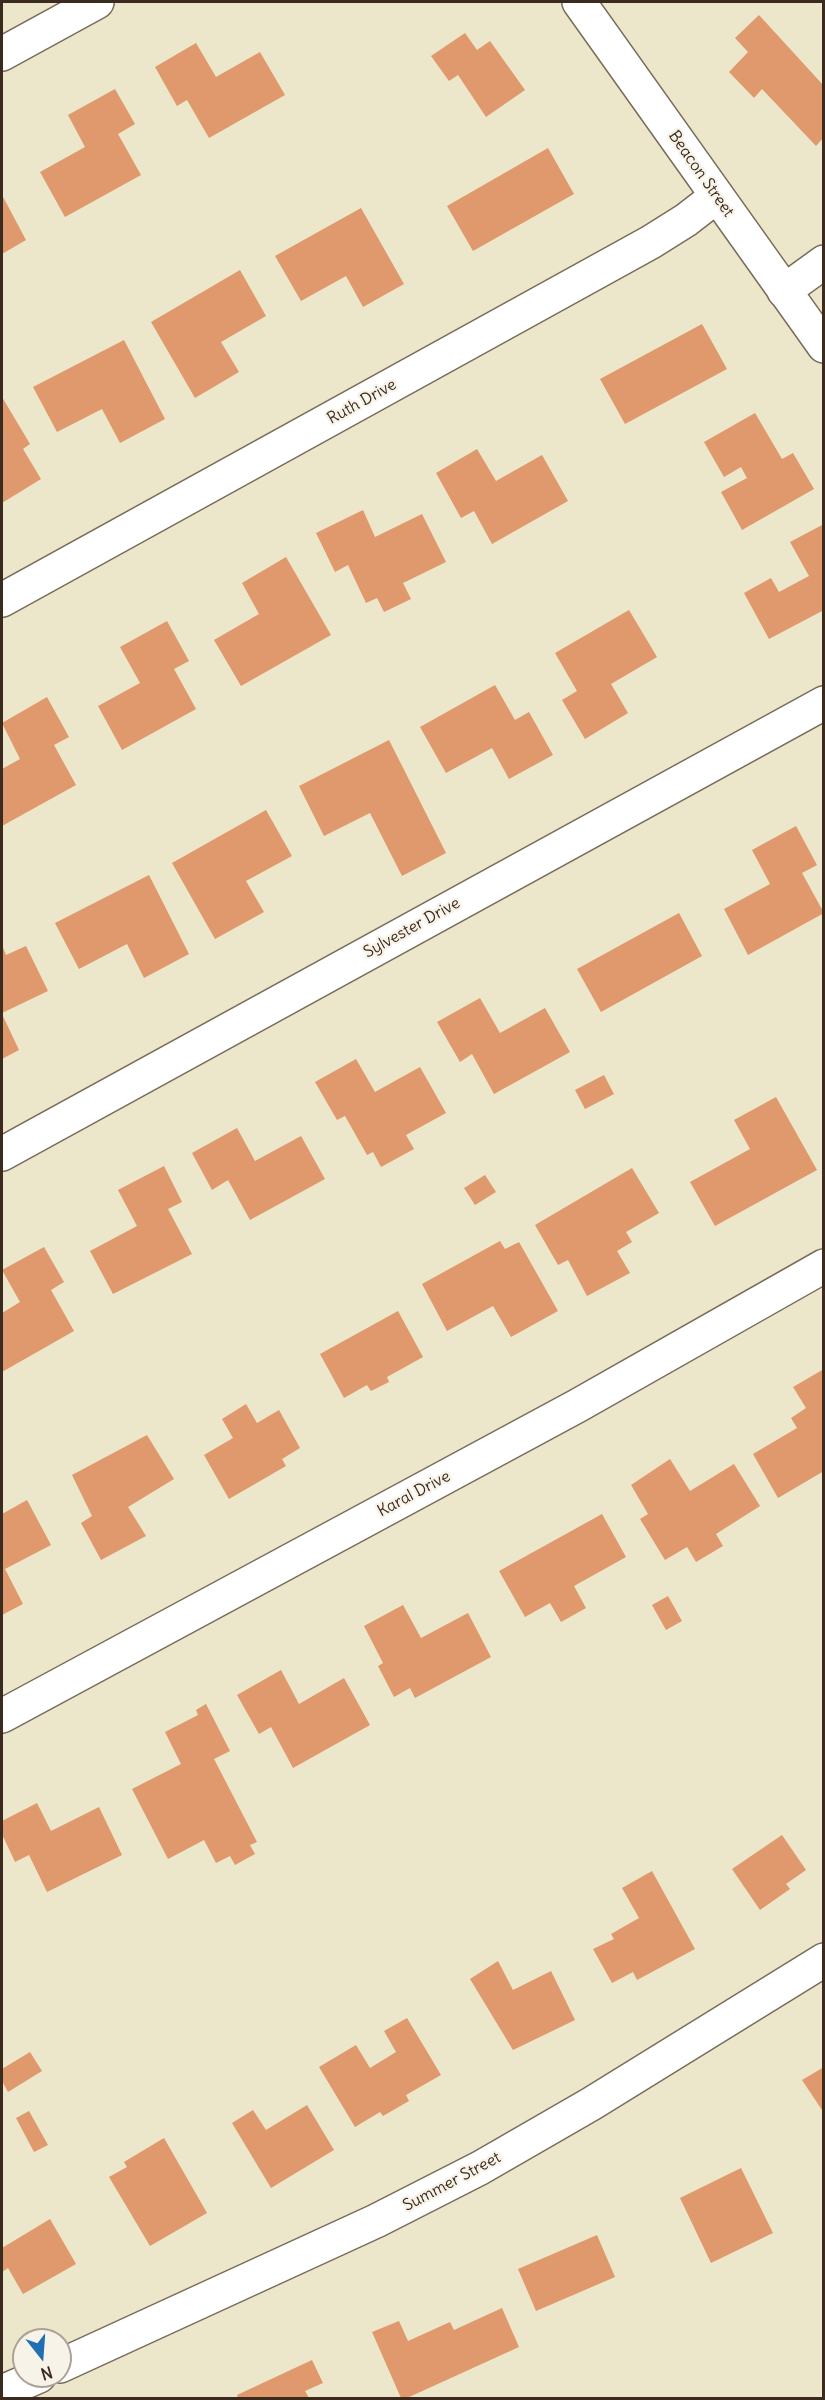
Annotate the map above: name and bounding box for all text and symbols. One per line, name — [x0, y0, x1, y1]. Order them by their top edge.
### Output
street label: Beacon Street — [664, 127, 738, 221]
street label: Ruth Drive — [324, 375, 400, 429]
street label: Sylvester Drive — [360, 894, 464, 962]
street label: Karal Drive — [374, 1467, 454, 1521]
street label: Summer Street — [400, 2148, 504, 2216]
north arrow — [12, 2328, 72, 2388]
text: N — [38, 2362, 55, 2384]

